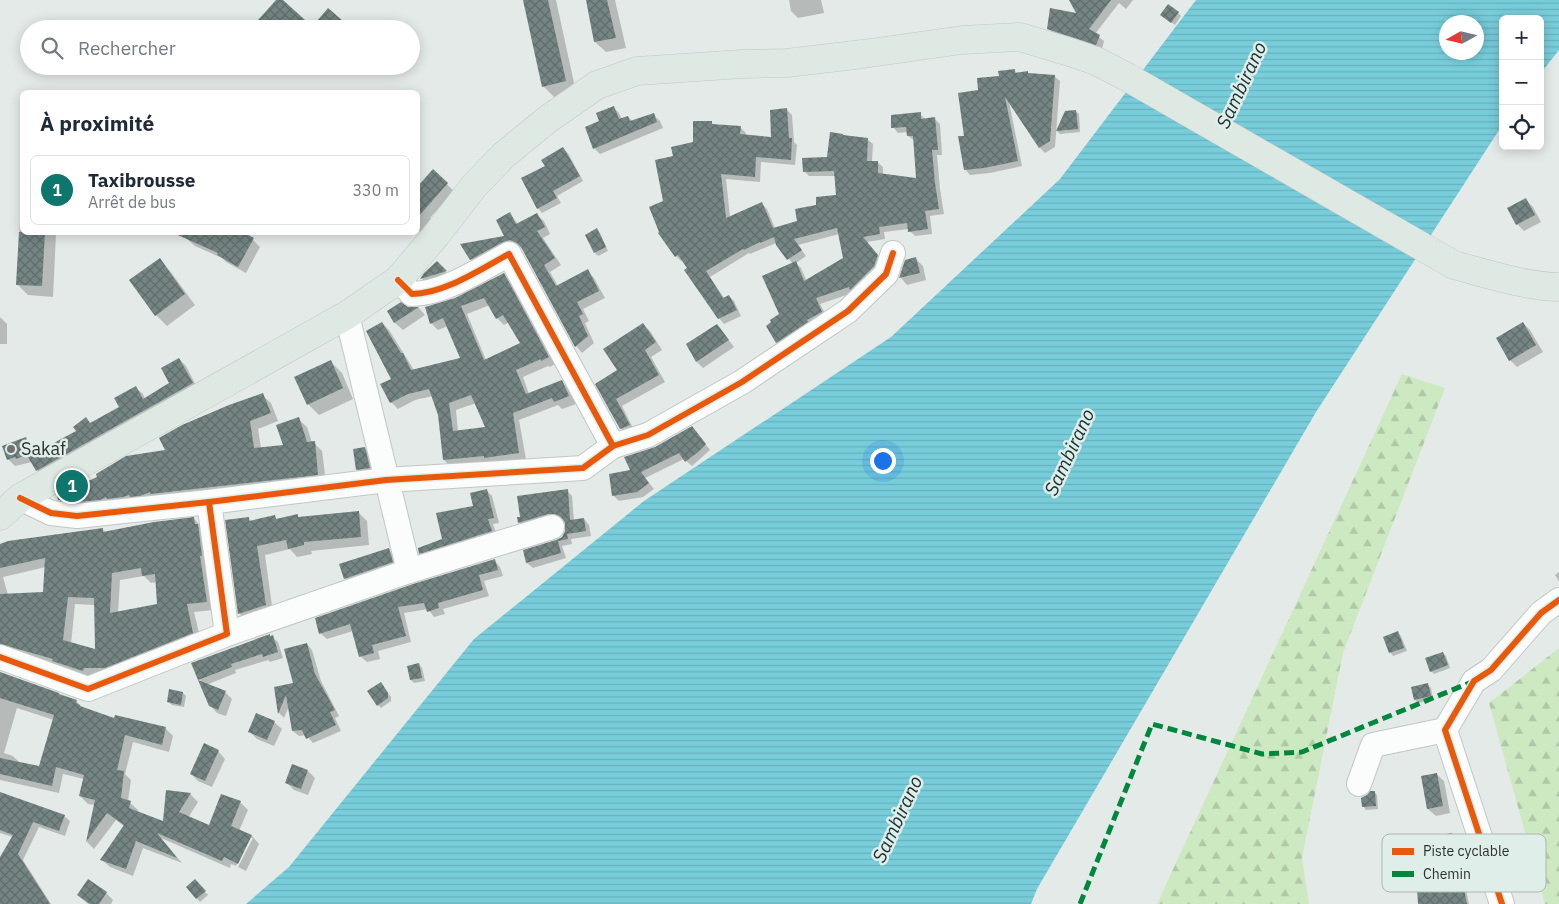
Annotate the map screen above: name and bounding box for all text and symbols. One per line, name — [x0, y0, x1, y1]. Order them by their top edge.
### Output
north arrow — [1439, 15, 1484, 60]
map controls — [1499, 15, 1544, 150]
button: + — [1499, 15, 1544, 60]
search box — [20, 20, 420, 75]
icon: search — [38, 34, 66, 62]
text: Rechercher — [78, 36, 176, 60]
water label: Sambirano — [1210, 38, 1272, 132]
button: − — [1499, 60, 1544, 105]
button: locate — [1499, 105, 1544, 150]
text: À proximité — [40, 109, 154, 137]
text: Taxibrousse — [88, 168, 196, 192]
text: 1 — [52, 180, 62, 200]
text: 330 m — [352, 180, 399, 200]
text: Arrêt de bus — [88, 192, 176, 212]
water label: Sambirano — [1038, 405, 1100, 499]
place label: Sakaf — [21, 437, 66, 460]
marker: Sakaf — [5, 443, 17, 455]
your location — [870, 448, 896, 474]
pin: 1 — [56, 467, 88, 505]
water label: Sambirano — [866, 772, 928, 866]
legend — [1382, 834, 1546, 892]
text: Piste cyclable — [1423, 842, 1510, 860]
text: Chemin — [1423, 865, 1471, 883]

